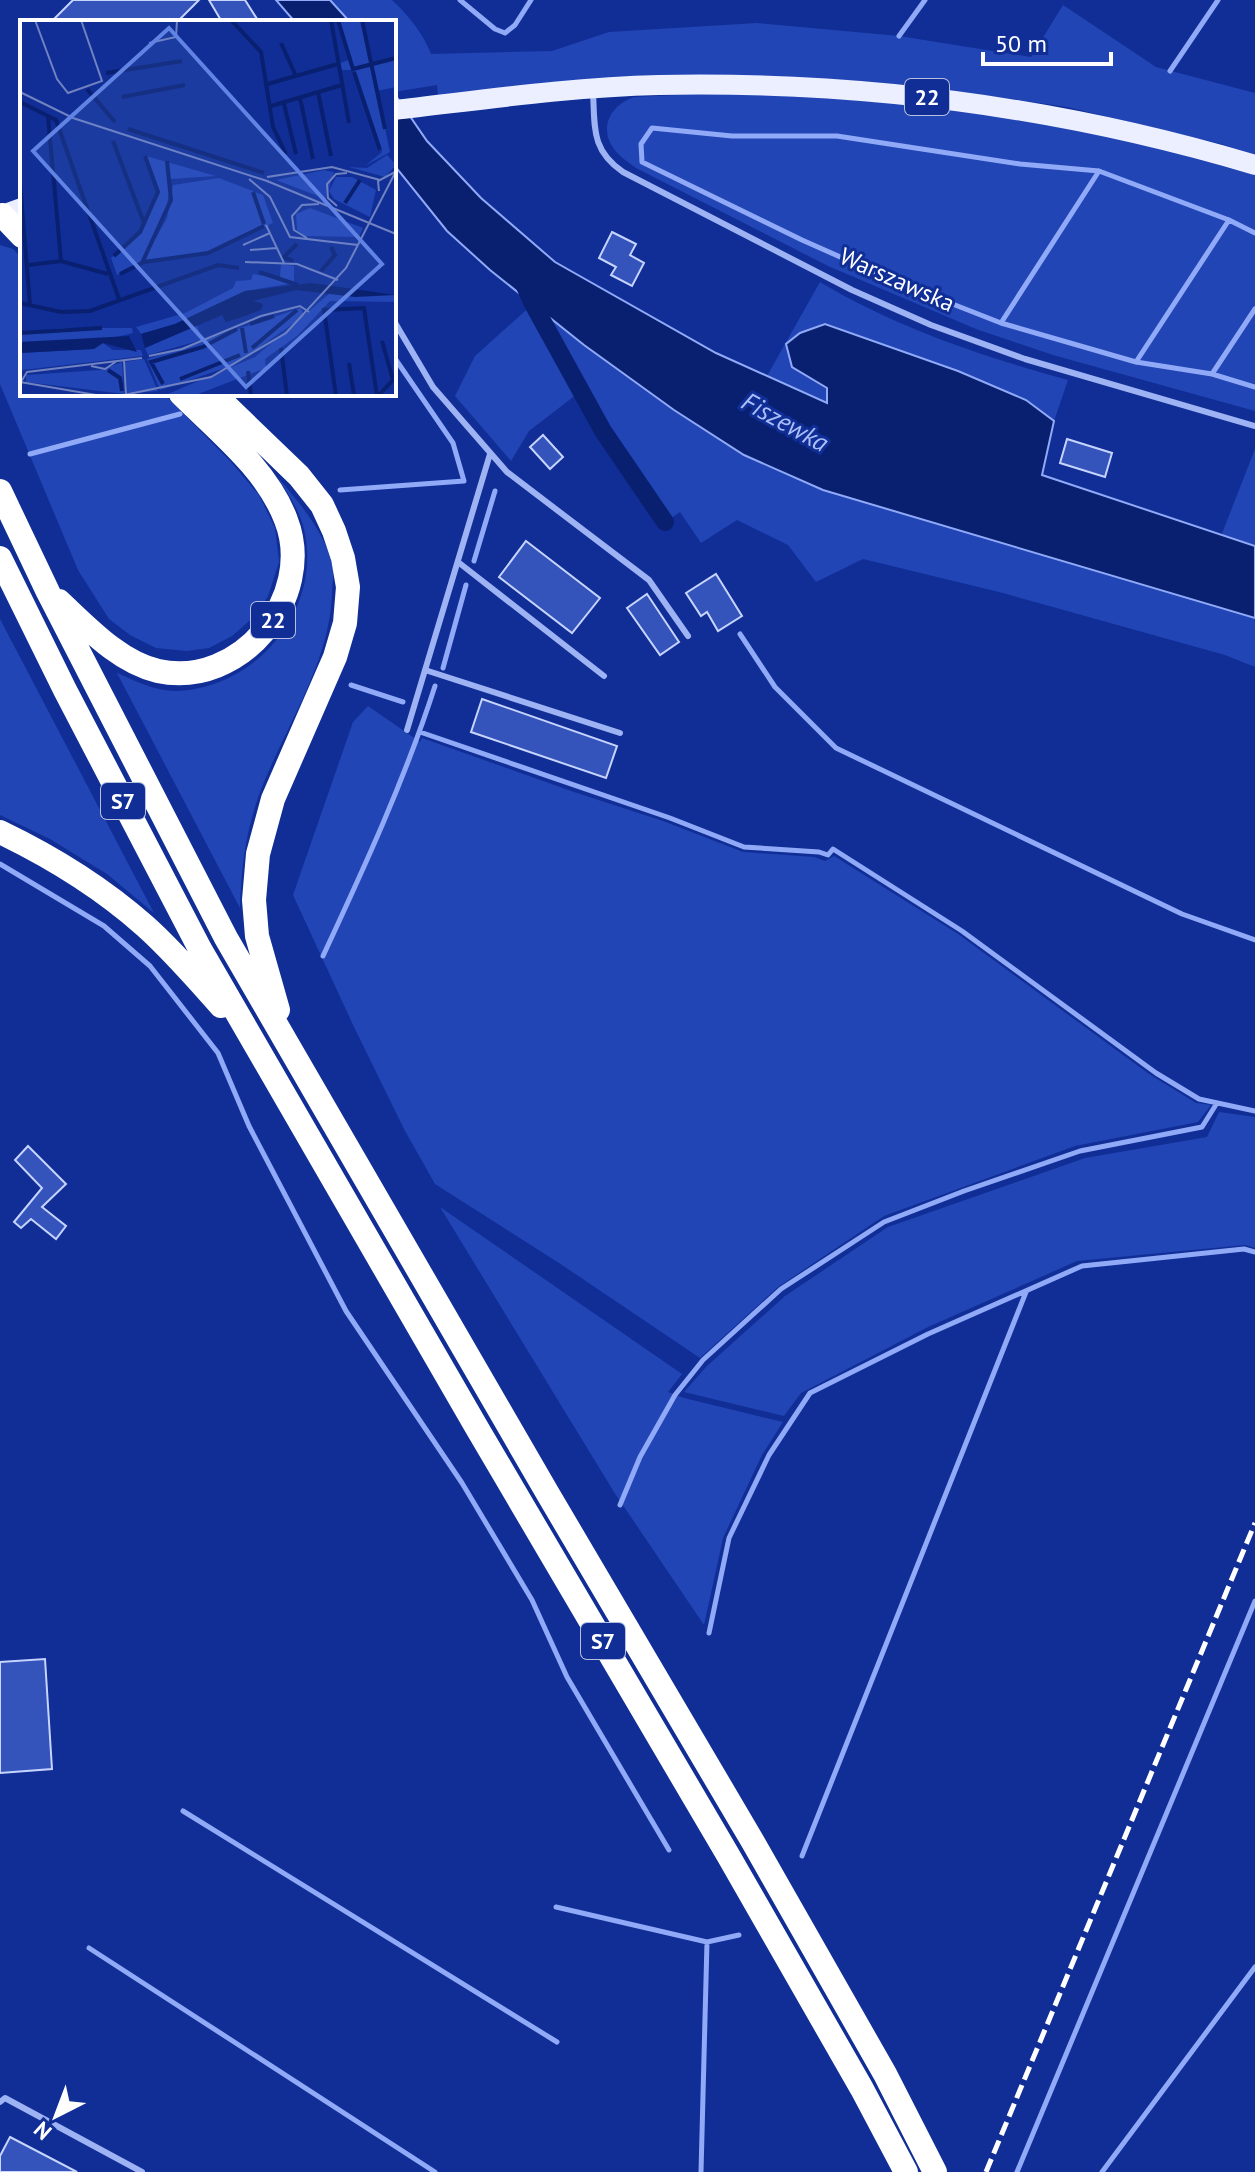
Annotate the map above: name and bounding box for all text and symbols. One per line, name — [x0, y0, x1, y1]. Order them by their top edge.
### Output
scale bar — [983, 16, 1111, 66]
inset map — [20, 20, 396, 396]
text: 50 m — [995, 28, 1047, 59]
road number: 22 — [905, 79, 949, 115]
street label: Warszawska — [835, 240, 960, 319]
water label: Fiszewka — [736, 384, 835, 459]
road number: 22 — [251, 602, 295, 638]
road number: S7 — [101, 783, 145, 819]
road number: S7 — [581, 1623, 625, 1659]
north arrow — [16, 2076, 96, 2156]
text: N — [28, 2116, 57, 2146]

